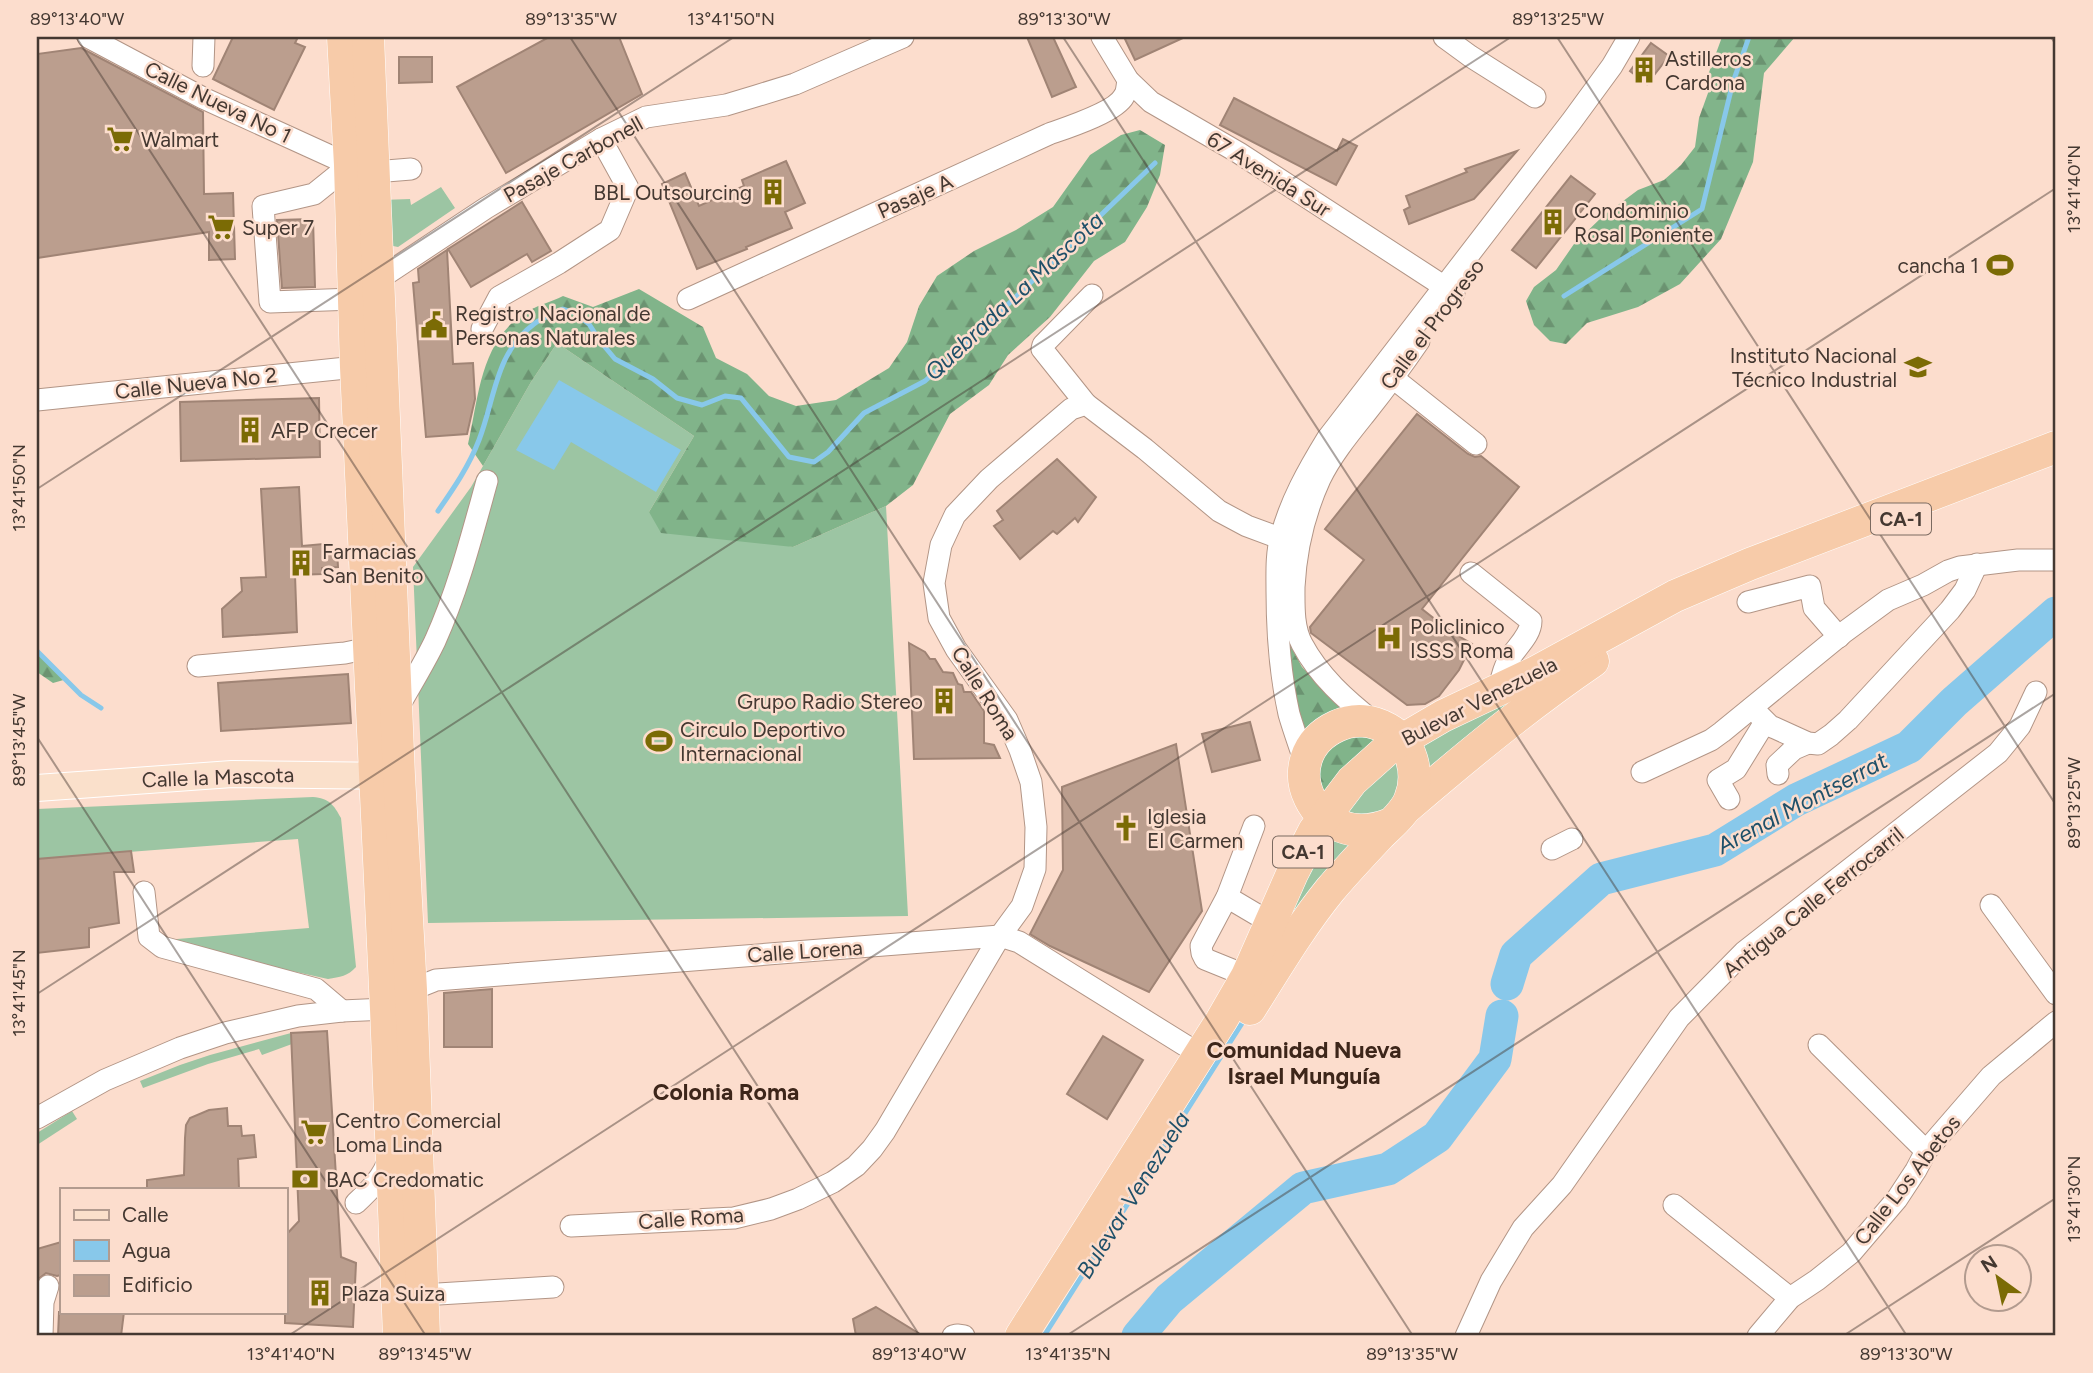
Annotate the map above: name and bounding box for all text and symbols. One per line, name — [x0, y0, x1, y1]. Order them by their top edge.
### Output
text: 89°13'40"W — [30, 8, 125, 30]
text: 89°13'35"W — [525, 8, 618, 30]
text: 13°41'50"N — [687, 8, 775, 30]
text: 89°13'30"W — [1017, 8, 1111, 30]
text: 89°13'25"W — [1512, 8, 1605, 30]
place label: Astilleros Cardona — [1665, 46, 1752, 95]
building icon: Astilleros Cardona — [1629, 55, 1659, 85]
street label: Calle Nueva No 1 — [141, 56, 295, 148]
street label: Pasaje Carbonell — [499, 110, 647, 208]
supermarket icon: Walmart — [105, 124, 135, 154]
street label: 67 Avenida Sur — [1203, 126, 1335, 222]
place label: Walmart — [141, 127, 219, 152]
text: 13°41'40"N — [2063, 145, 2085, 233]
street label: Pasaje A — [874, 168, 956, 224]
building icon: BBL Outsourcing — [758, 177, 788, 207]
place label: BBL Outsourcing — [593, 180, 752, 205]
place label: Condominio Rosal Poniente — [1574, 198, 1713, 247]
water label: Quebrada La Mascota — [919, 206, 1109, 386]
building icon: Condominio Rosal Poniente — [1538, 207, 1568, 237]
supermarket icon: Super 7 — [206, 212, 236, 242]
place label: Super 7 — [242, 215, 314, 240]
sports icon: cancha 1 — [1985, 250, 2015, 280]
place label: cancha 1 — [1898, 253, 1979, 278]
street label: Calle el Progreso — [1375, 254, 1489, 394]
place label: Registro Nacional de Personas Naturales — [455, 301, 650, 350]
public building icon: Registro Nacional de Personas Naturales — [419, 310, 449, 340]
place label: Instituto Nacional Técnico Industrial — [1730, 343, 1897, 392]
school or university icon: Instituto Nacional Técnico Industrial — [1903, 352, 1933, 382]
street label: Calle Nueva No 2 — [114, 362, 278, 404]
building icon: AFP Crecer — [235, 415, 265, 445]
place label: AFP Crecer — [271, 418, 378, 443]
text: 13°41'50"N — [8, 444, 30, 532]
road number: CA-1 — [1871, 504, 1931, 534]
place label: Farmacias San Benito — [322, 539, 423, 588]
building icon: Farmacias San Benito — [286, 548, 316, 578]
place label: Policlinico ISSS Roma — [1410, 614, 1513, 663]
hospital icon: Policlinico ISSS Roma — [1374, 623, 1404, 653]
street label: Calle Roma — [946, 642, 1024, 744]
street label: Bulevar Venezuela — [1397, 651, 1561, 751]
building icon: Grupo Radio Stereo — [929, 686, 959, 716]
place label: Grupo Radio Stereo — [737, 689, 923, 714]
text: 89°13'45"W — [8, 693, 30, 787]
place label: Circulo Deportivo Internacional — [680, 717, 845, 766]
sports icon: Circulo Deportivo Internacional — [644, 726, 674, 756]
water label: Arenal Montserrat — [1711, 746, 1892, 860]
text: 89°13'25"W — [2063, 756, 2085, 849]
street label: Calle la Mascota — [141, 762, 295, 792]
place label: Iglesia El Carmen — [1147, 804, 1243, 853]
church icon: Iglesia El Carmen — [1111, 813, 1141, 843]
street label: Antigua Calle Ferrocarril — [1718, 821, 1908, 983]
road number: CA-1 — [1273, 836, 1333, 867]
street label: Calle Lorena — [746, 934, 864, 968]
text: 13°41'45"N — [8, 949, 30, 1037]
district label: Comunidad Nueva Israel Munguía — [1206, 1036, 1402, 1090]
district label: Colonia Roma — [653, 1078, 799, 1106]
water label: Bulevar Venezuela — [1070, 1106, 1196, 1284]
place label: Centro Comercial Loma Linda — [335, 1108, 501, 1157]
street label: Calle Los Abetos — [1849, 1110, 1965, 1250]
supermarket icon: Centro Comercial Loma Linda — [299, 1117, 329, 1147]
text: 13°41'30"N — [2063, 1155, 2085, 1243]
bank icon: BAC Credomatic — [290, 1164, 320, 1194]
place label: BAC Credomatic — [326, 1167, 484, 1192]
legend — [60, 1188, 287, 1314]
text: Calle — [122, 1202, 169, 1227]
street label: Calle Roma — [637, 1202, 745, 1234]
text: Agua — [122, 1238, 171, 1263]
north arrow — [1964, 1244, 2034, 1314]
text: N — [1977, 1251, 2001, 1278]
text: Edificio — [122, 1272, 193, 1297]
building icon: Plaza Suiza — [305, 1278, 335, 1308]
place label: Plaza Suiza — [341, 1281, 445, 1306]
text: 13°41'40"N — [247, 1343, 335, 1365]
text: 89°13'45"W — [378, 1343, 472, 1365]
text: 89°13'40"W — [872, 1343, 967, 1365]
text: 13°41'35"N — [1025, 1343, 1111, 1365]
text: 89°13'35"W — [1366, 1343, 1459, 1365]
text: 89°13'30"W — [1859, 1343, 1953, 1365]

